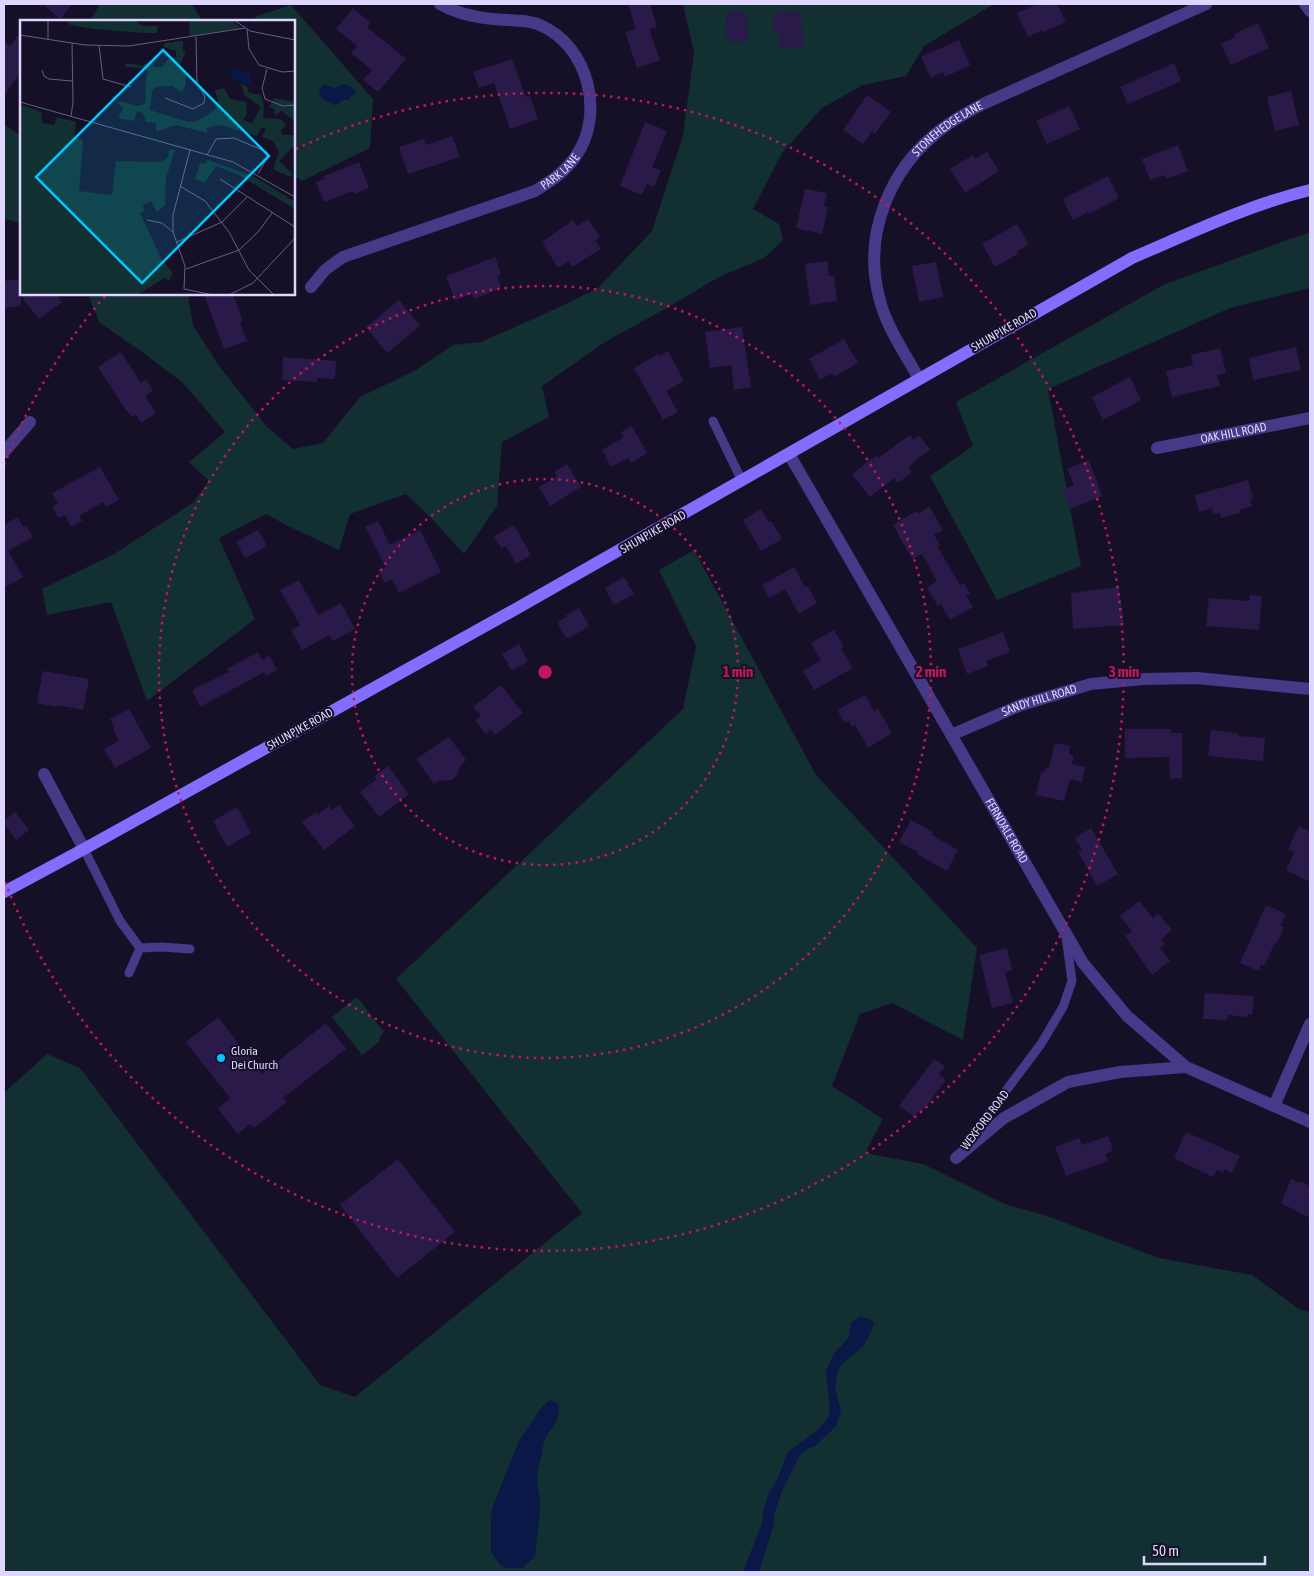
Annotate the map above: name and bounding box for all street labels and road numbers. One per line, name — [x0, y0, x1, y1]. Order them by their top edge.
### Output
street label: STONEHEDGE LANE — [909, 99, 985, 159]
street label: PARK LANE — [538, 151, 582, 193]
street label: SHUNPIKE ROAD — [969, 305, 1039, 354]
street label: OAK HILL ROAD — [1199, 420, 1268, 446]
street label: SHUNPIKE ROAD — [618, 507, 688, 556]
street label: SANDY HILL ROAD — [1000, 682, 1079, 719]
street label: SHUNPIKE ROAD — [265, 705, 336, 753]
street label: FERNDALE ROAD — [982, 796, 1031, 866]
street label: WEXFORD ROAD — [958, 1087, 1012, 1153]

